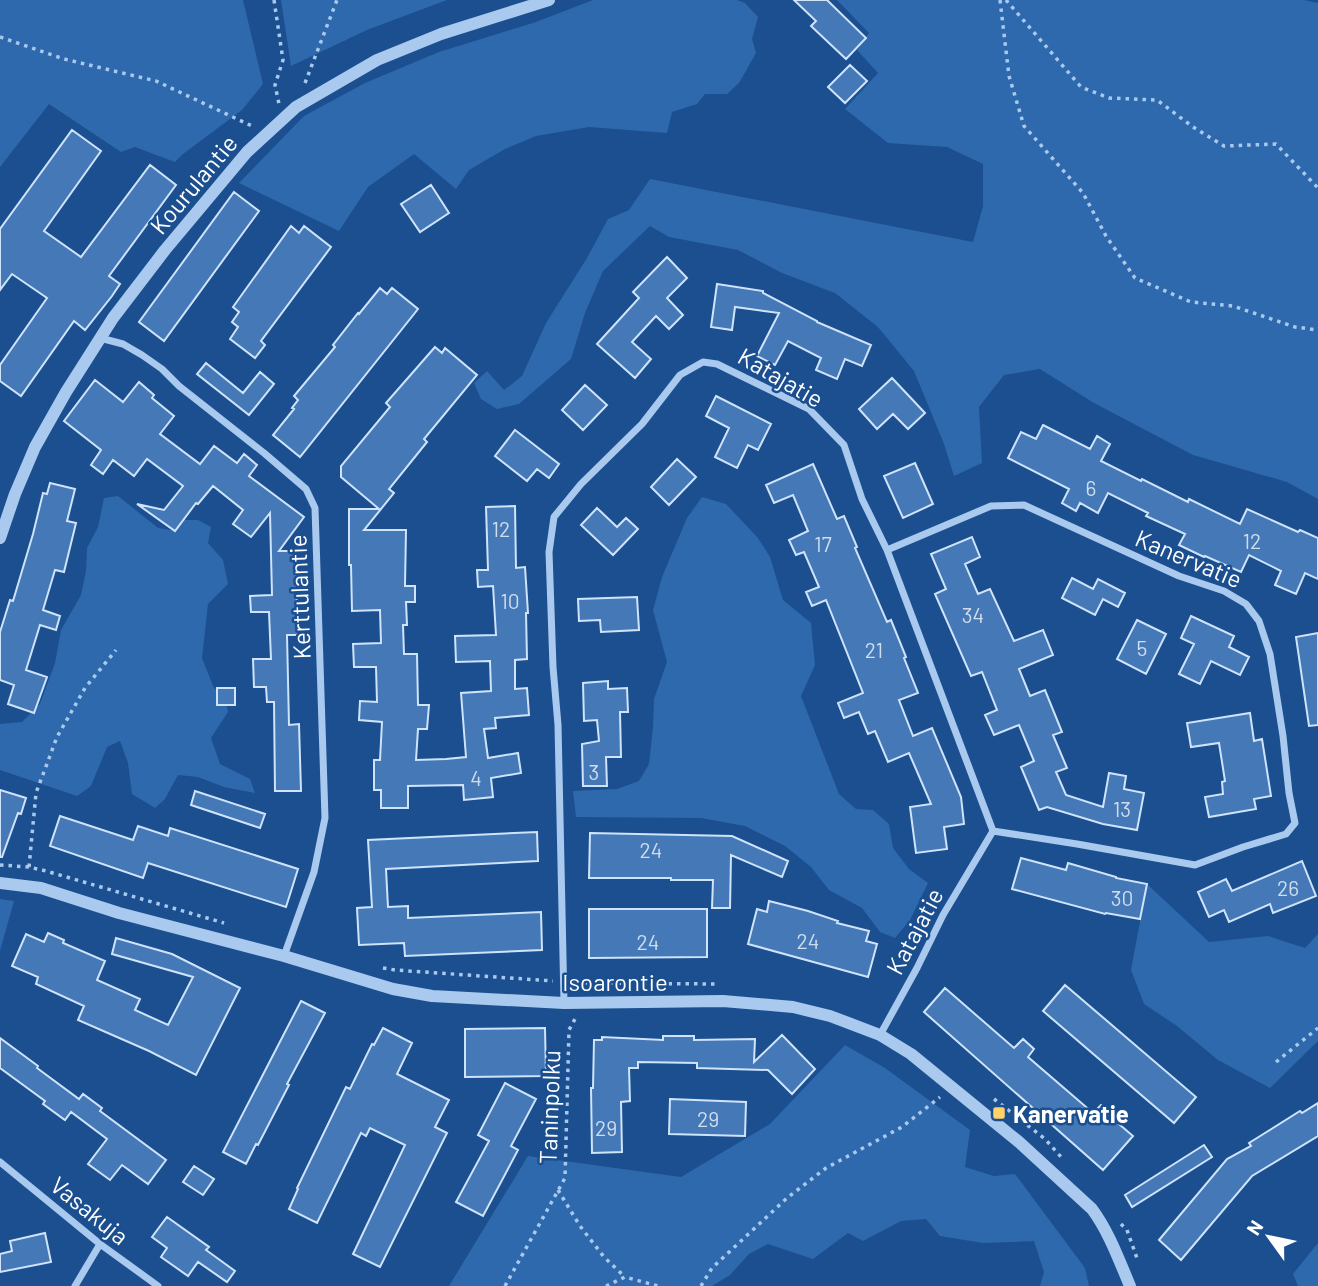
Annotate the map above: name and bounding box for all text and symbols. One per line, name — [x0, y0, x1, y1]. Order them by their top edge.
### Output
street label: Kourulantie — [143, 129, 243, 239]
street label: Katajatie — [733, 341, 829, 413]
house number: 6 — [1086, 475, 1096, 500]
house number: 12 — [492, 516, 510, 541]
street label: Kanervatie — [1131, 523, 1247, 593]
house number: 12 — [1243, 528, 1261, 553]
house number: 17 — [814, 531, 832, 556]
street label: Kerttulantie — [282, 534, 316, 660]
house number: 10 — [500, 588, 520, 613]
house number: 34 — [962, 602, 984, 627]
house number: 5 — [1137, 635, 1147, 660]
house number: 21 — [865, 637, 883, 662]
house number: 3 — [589, 759, 599, 784]
house number: 4 — [470, 765, 482, 790]
house number: 13 — [1113, 796, 1131, 821]
house number: 24 — [640, 837, 662, 862]
house number: 26 — [1277, 875, 1299, 900]
street label: Katajatie — [879, 883, 949, 979]
house number: 30 — [1111, 885, 1133, 910]
house number: 24 — [797, 928, 819, 953]
house number: 24 — [637, 929, 659, 954]
street label: Isoarontie — [562, 967, 668, 996]
street label: Taninpolku — [533, 1049, 565, 1165]
place label: Kanervatie — [1013, 1099, 1129, 1128]
marker: Kanervatie — [991, 1105, 1007, 1121]
house number: 29 — [697, 1106, 719, 1131]
house number: 29 — [595, 1115, 617, 1140]
street label: Vasakuja — [45, 1170, 135, 1250]
north arrow — [1234, 1202, 1304, 1272]
text: N — [1241, 1216, 1267, 1239]

